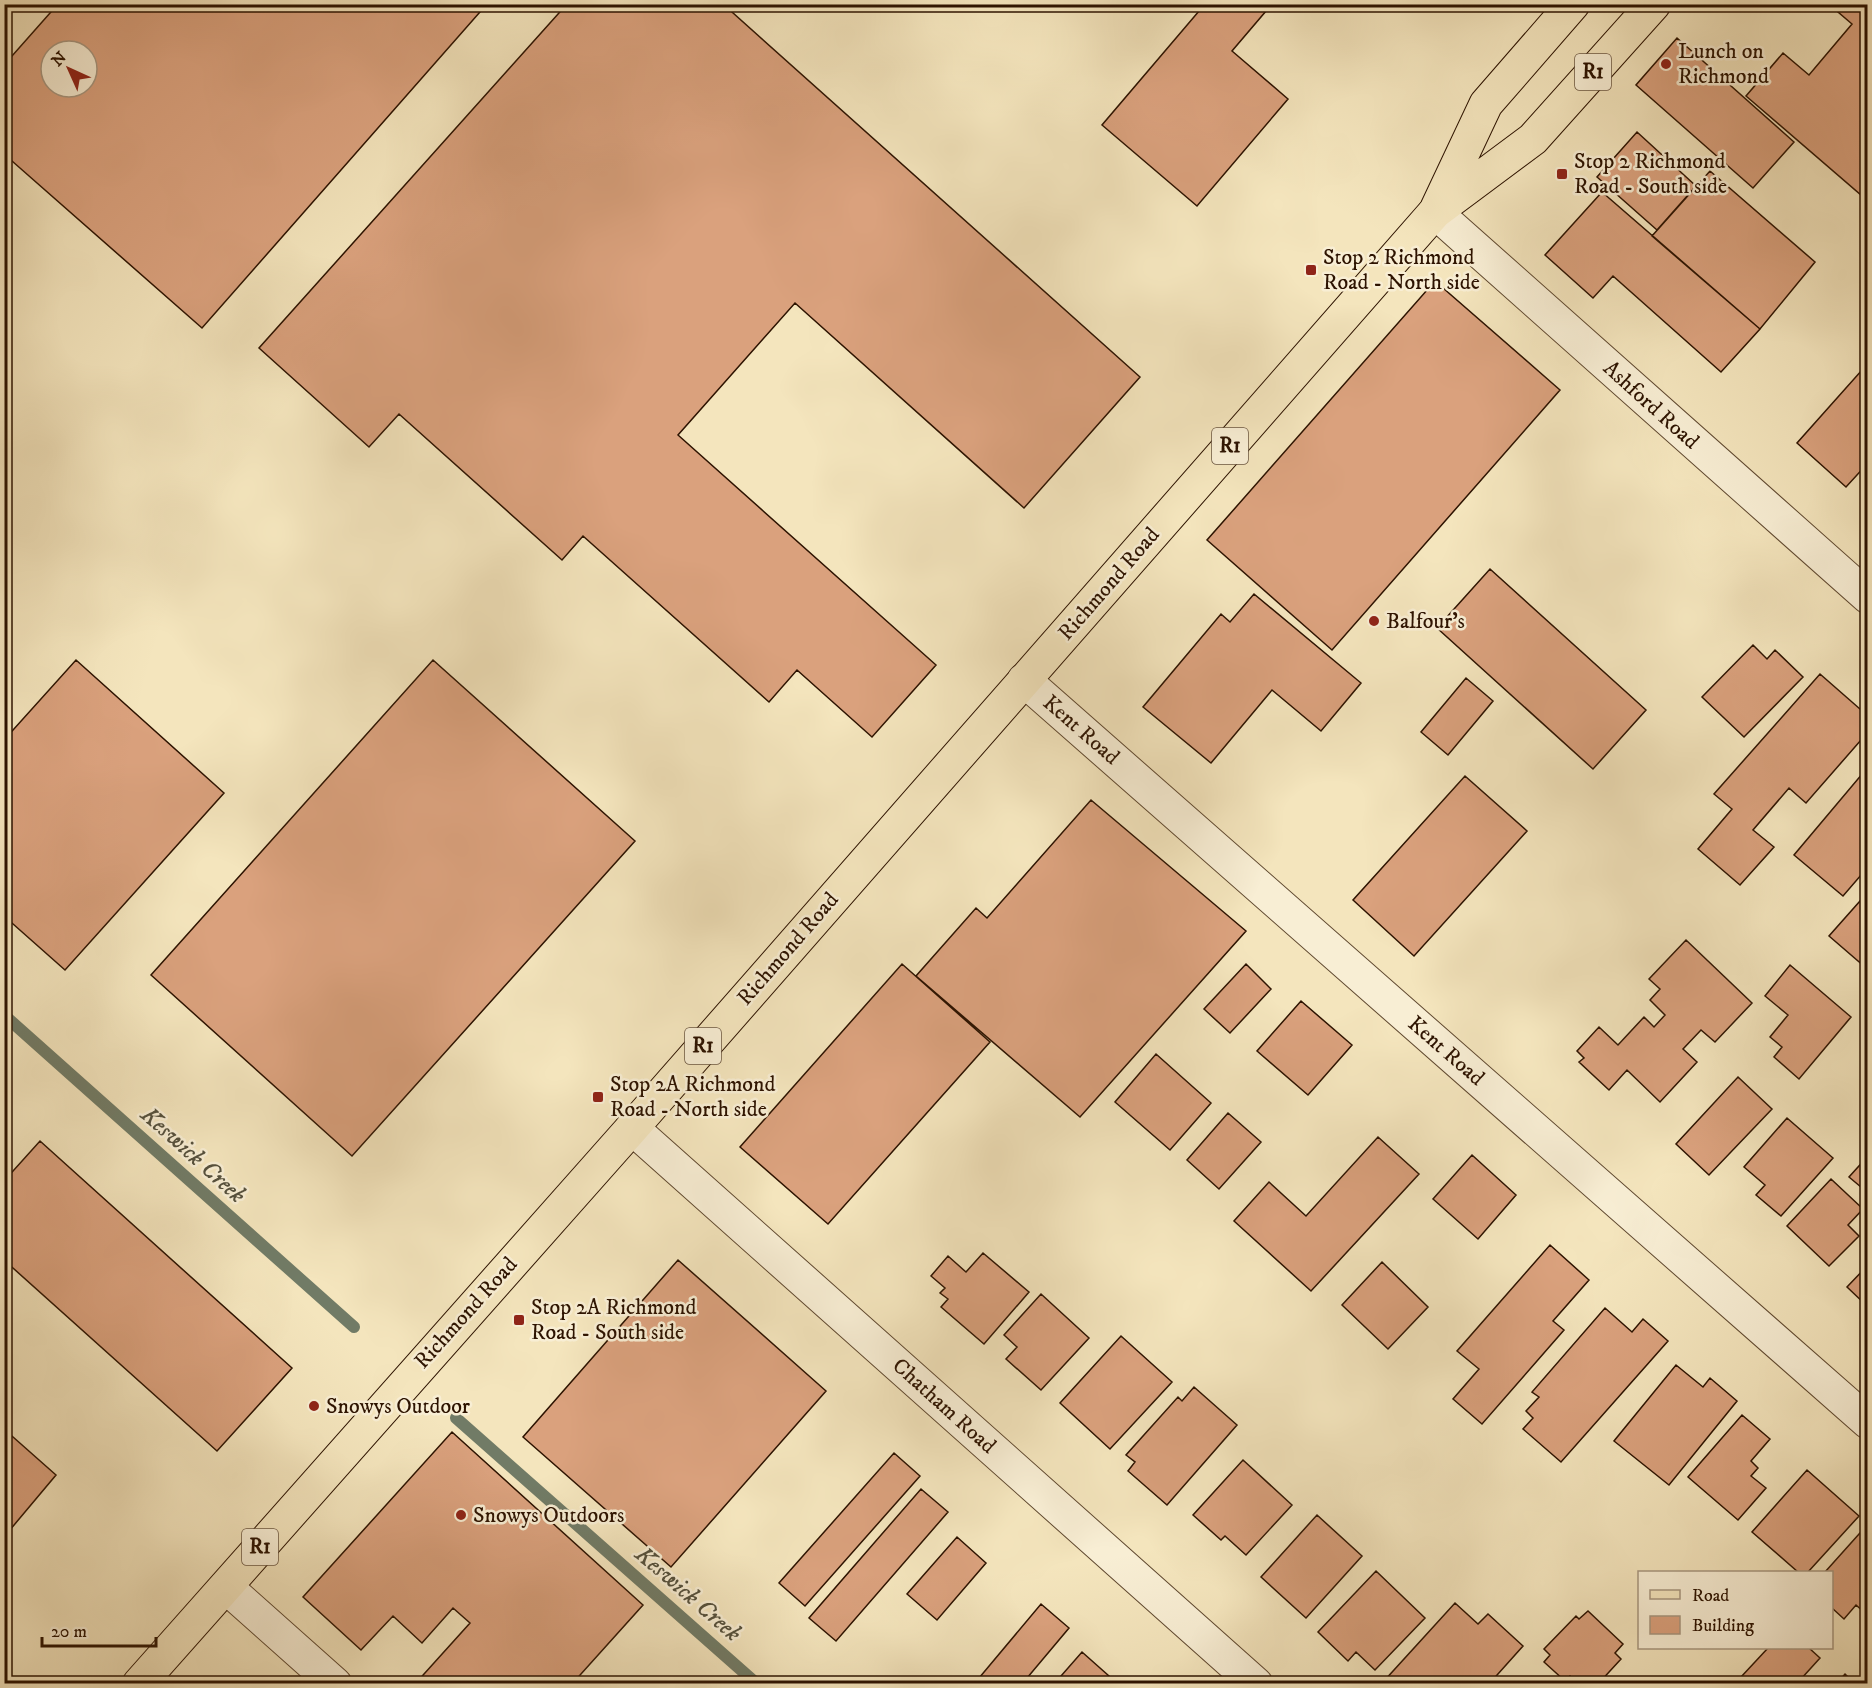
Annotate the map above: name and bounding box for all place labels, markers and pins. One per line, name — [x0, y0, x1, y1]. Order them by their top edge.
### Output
place label: Lunch on Richmond — [1678, 38, 1769, 90]
marker: Lunch on Richmond — [1659, 57, 1673, 71]
place label: Stop 2 Richmond Road - South side — [1574, 148, 1727, 200]
marker: Stop 2 Richmond Road - South side — [1555, 167, 1569, 181]
place label: Stop 2 Richmond Road - North side — [1323, 244, 1480, 296]
marker: Stop 2 Richmond Road - North side — [1304, 263, 1318, 277]
place label: Balfour's — [1386, 608, 1465, 635]
marker: Balfour's — [1367, 614, 1381, 628]
place label: Stop 2A Richmond Road - North side — [610, 1071, 775, 1123]
marker: Stop 2A Richmond Road - North side — [591, 1090, 605, 1104]
place label: Stop 2A Richmond Road - South side — [531, 1294, 696, 1346]
marker: Stop 2A Richmond Road - South side — [512, 1313, 526, 1327]
place label: Snowys Outdoor — [326, 1393, 471, 1420]
marker: Snowys Outdoor — [307, 1399, 321, 1413]
place label: Snowys Outdoors — [473, 1502, 624, 1529]
marker: Snowys Outdoors — [454, 1508, 468, 1522]

